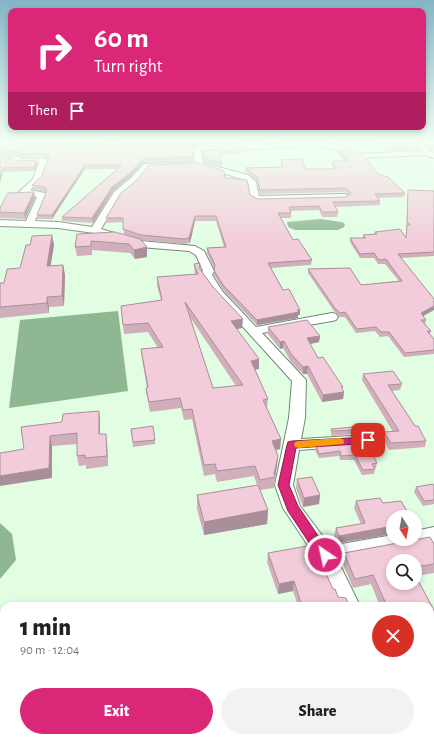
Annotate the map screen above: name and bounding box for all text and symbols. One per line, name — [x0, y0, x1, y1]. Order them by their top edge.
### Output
icon: right — [28, 24, 80, 76]
text: 60 m — [94, 25, 149, 53]
text: Turn right — [94, 58, 163, 76]
icon: arrive — [66, 100, 88, 122]
text: Then — [28, 103, 58, 118]
pin — [351, 423, 385, 457]
icon: arrive — [357, 429, 379, 451]
north arrow — [386, 510, 422, 546]
map controls — [386, 510, 422, 590]
position arrow — [304, 534, 346, 576]
button: search — [386, 554, 422, 590]
button: close — [372, 615, 414, 657]
text: 1 min — [20, 616, 71, 640]
text: 90 m · 12:04 — [20, 644, 79, 657]
button: Exit — [20, 688, 213, 734]
button: Share — [221, 688, 414, 734]

